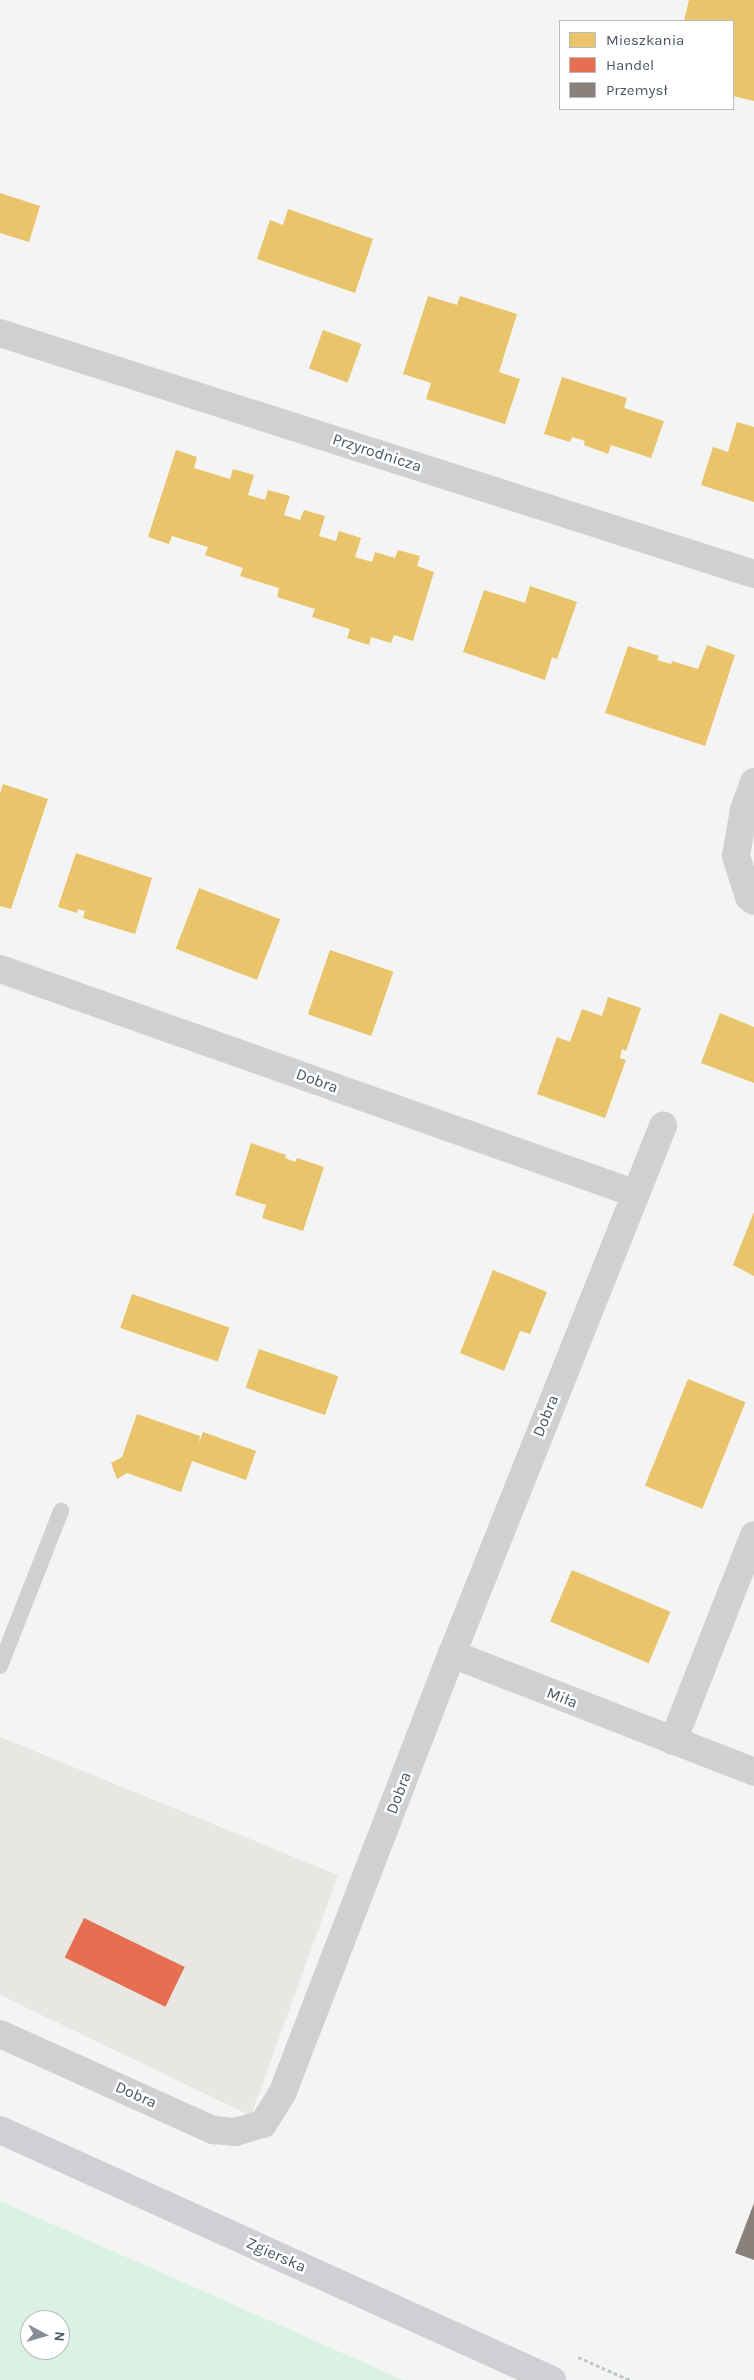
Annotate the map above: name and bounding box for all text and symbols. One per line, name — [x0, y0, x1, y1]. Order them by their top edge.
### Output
legend — [559, 20, 734, 110]
text: Mieszkania — [606, 31, 684, 49]
text: Handel — [606, 56, 654, 74]
text: Przemysł — [606, 81, 668, 99]
street label: Przyrodnicza — [330, 430, 424, 476]
street label: Dobra — [293, 1065, 341, 1097]
street label: Dobra — [529, 1392, 563, 1440]
street label: Miła — [544, 1683, 580, 1713]
street label: Dobra — [382, 1769, 416, 1817]
street label: Dobra — [112, 2077, 160, 2113]
street label: Zgierska — [243, 2233, 309, 2277]
north arrow — [20, 2310, 70, 2360]
text: N — [50, 2331, 68, 2342]

